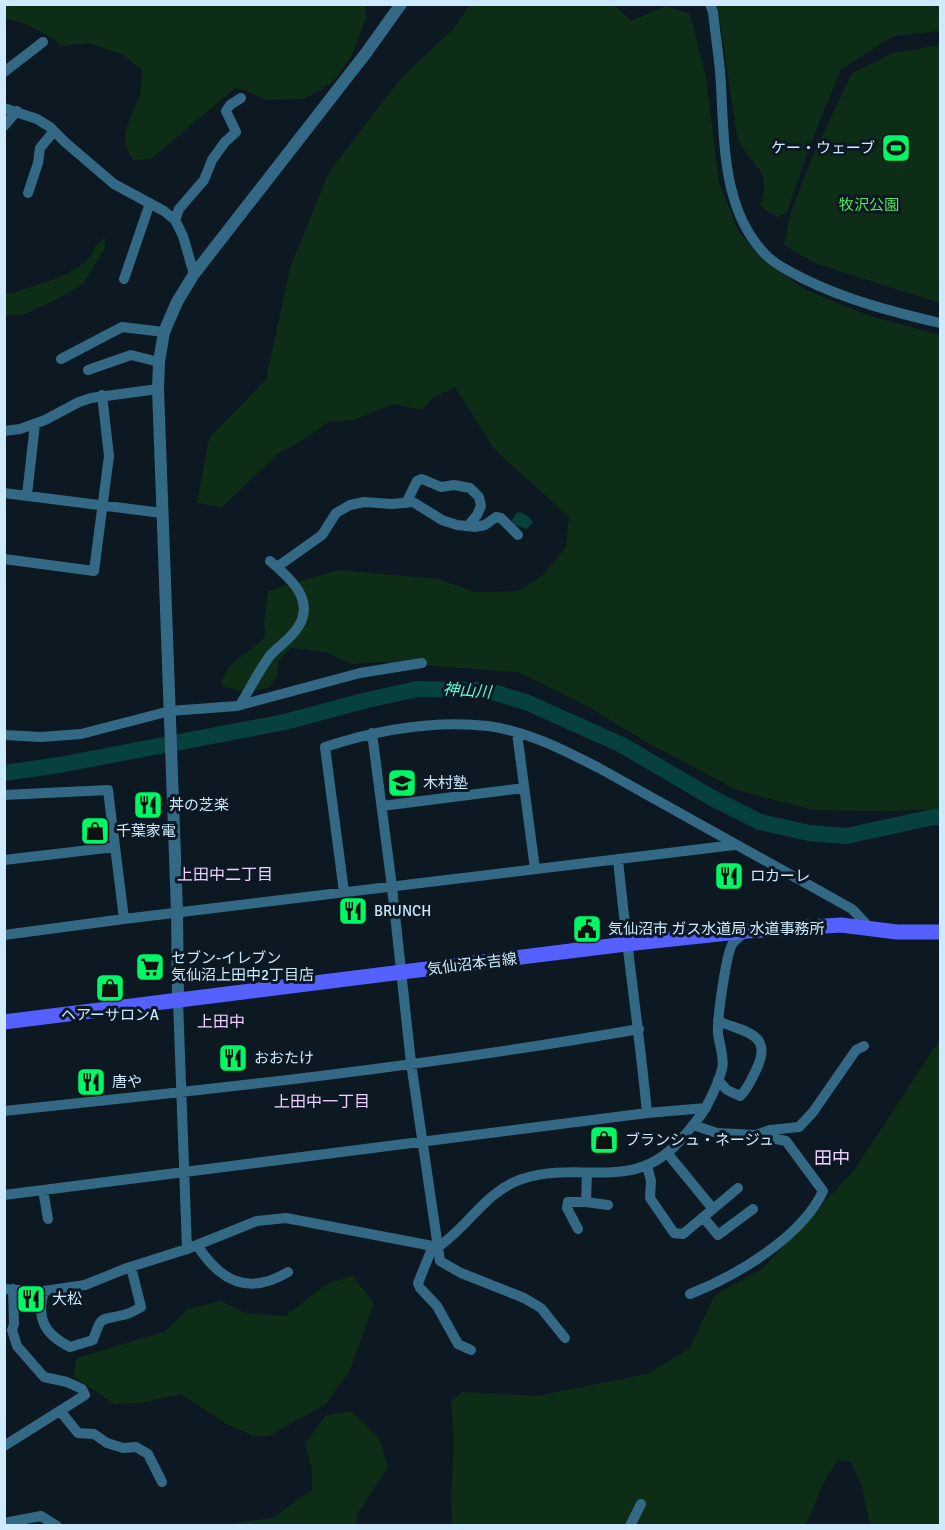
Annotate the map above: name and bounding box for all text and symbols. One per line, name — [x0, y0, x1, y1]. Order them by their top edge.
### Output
sports icon: ケー・ウェーブ — [880, 132, 912, 164]
place label: ケー・ウェーブ — [771, 139, 875, 157]
park label: 牧沢公園 — [839, 196, 899, 214]
water label: 神山川 — [442, 679, 494, 703]
school or university icon: 木村塾 — [386, 767, 418, 799]
place label: 木村塾 — [423, 774, 468, 792]
restaurant icon: 丼の芝楽 — [132, 789, 164, 821]
place label: 丼の芝楽 — [169, 796, 229, 814]
shop icon: 千葉家電 — [79, 815, 111, 847]
place label: 千葉家電 — [116, 822, 176, 840]
restaurant icon: ロカーレ — [713, 860, 745, 892]
district label: 上田中二丁目 — [177, 865, 273, 885]
place label: ロカーレ — [750, 867, 810, 885]
restaurant icon: BRUNCH — [337, 895, 369, 927]
place label: BRUNCH — [374, 902, 431, 920]
public building icon: 気仙沼市 ガス水道局 水道事務所 — [571, 913, 603, 945]
place label: 気仙沼市 ガス水道局 水道事務所 — [608, 920, 825, 938]
place label: セブン-イレブン 気仙沼上田中2丁目店 — [171, 949, 314, 984]
street label: 気仙沼本吉線 — [426, 950, 518, 978]
supermarket icon: セブン-イレブン 気仙沼上田中2丁目店 — [134, 951, 166, 983]
shop icon: ヘアーサロンA — [94, 972, 126, 1004]
place label: ヘアーサロンA — [61, 1006, 159, 1024]
district label: 上田中 — [197, 1012, 245, 1032]
restaurant icon: おおたけ — [217, 1042, 249, 1074]
place label: おおたけ — [254, 1049, 314, 1067]
restaurant icon: 唐や — [75, 1066, 107, 1098]
place label: 唐や — [112, 1073, 142, 1091]
district label: 上田中一丁目 — [274, 1092, 370, 1112]
shop icon: ブランシュ・ネージュ — [588, 1124, 620, 1156]
place label: ブランシュ・ネージュ — [625, 1131, 774, 1149]
district label: 田中 — [814, 1147, 850, 1169]
restaurant icon: 大松 — [15, 1283, 47, 1315]
place label: 大松 — [52, 1290, 82, 1308]

